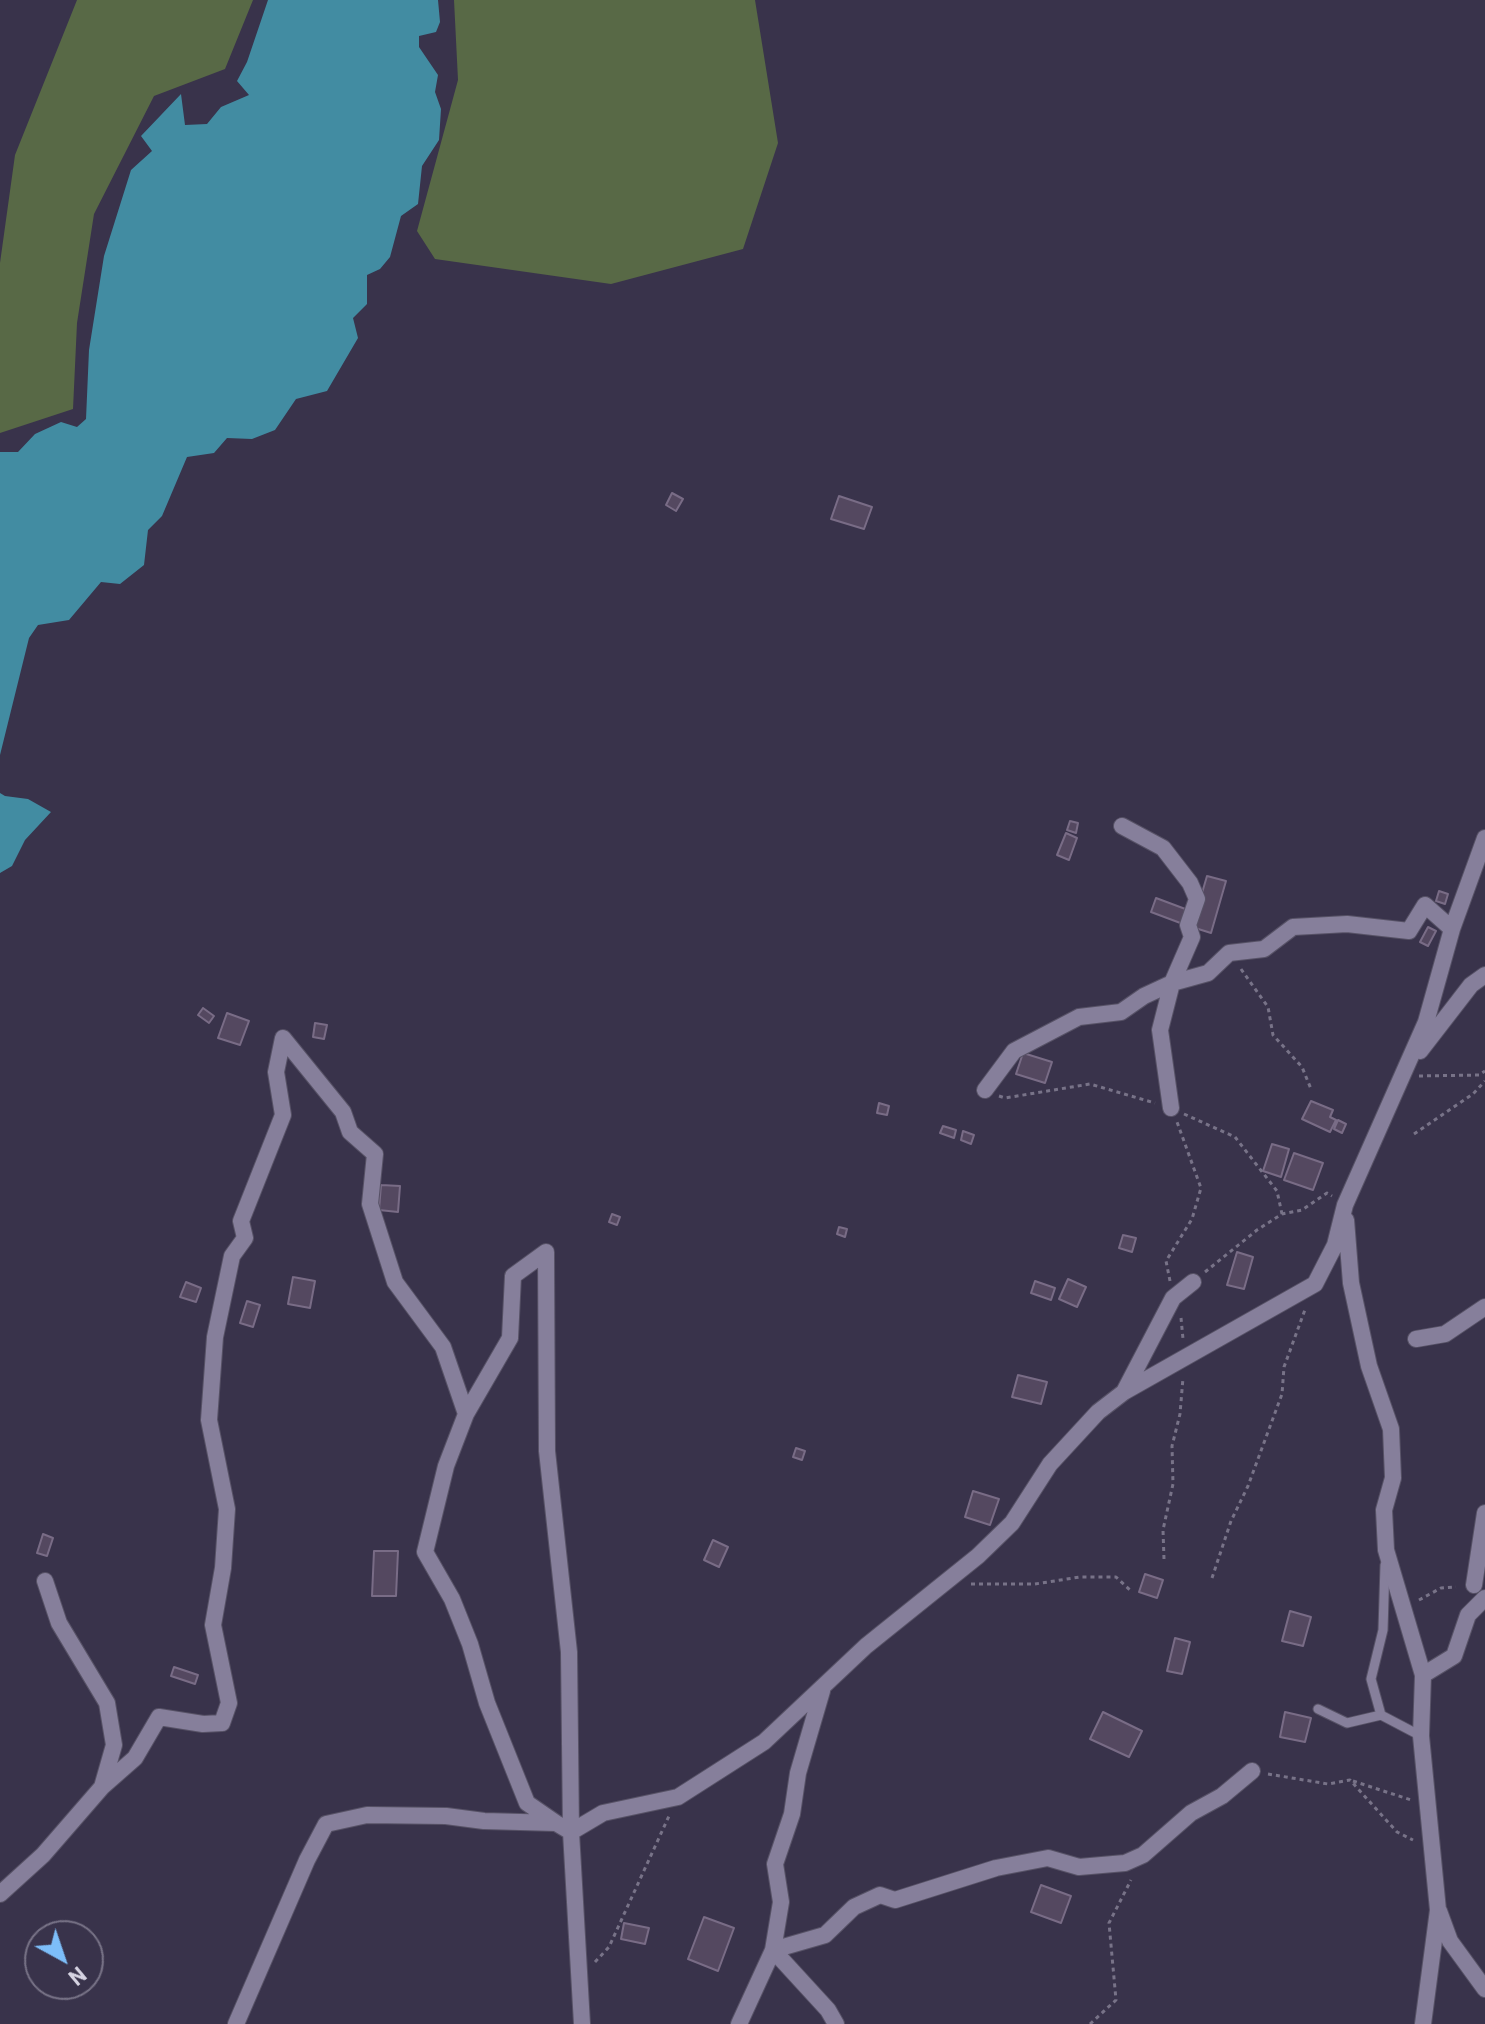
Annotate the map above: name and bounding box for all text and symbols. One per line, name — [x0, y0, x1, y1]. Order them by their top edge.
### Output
north arrow — [24, 1920, 104, 2000]
text: N — [64, 1962, 92, 1992]

